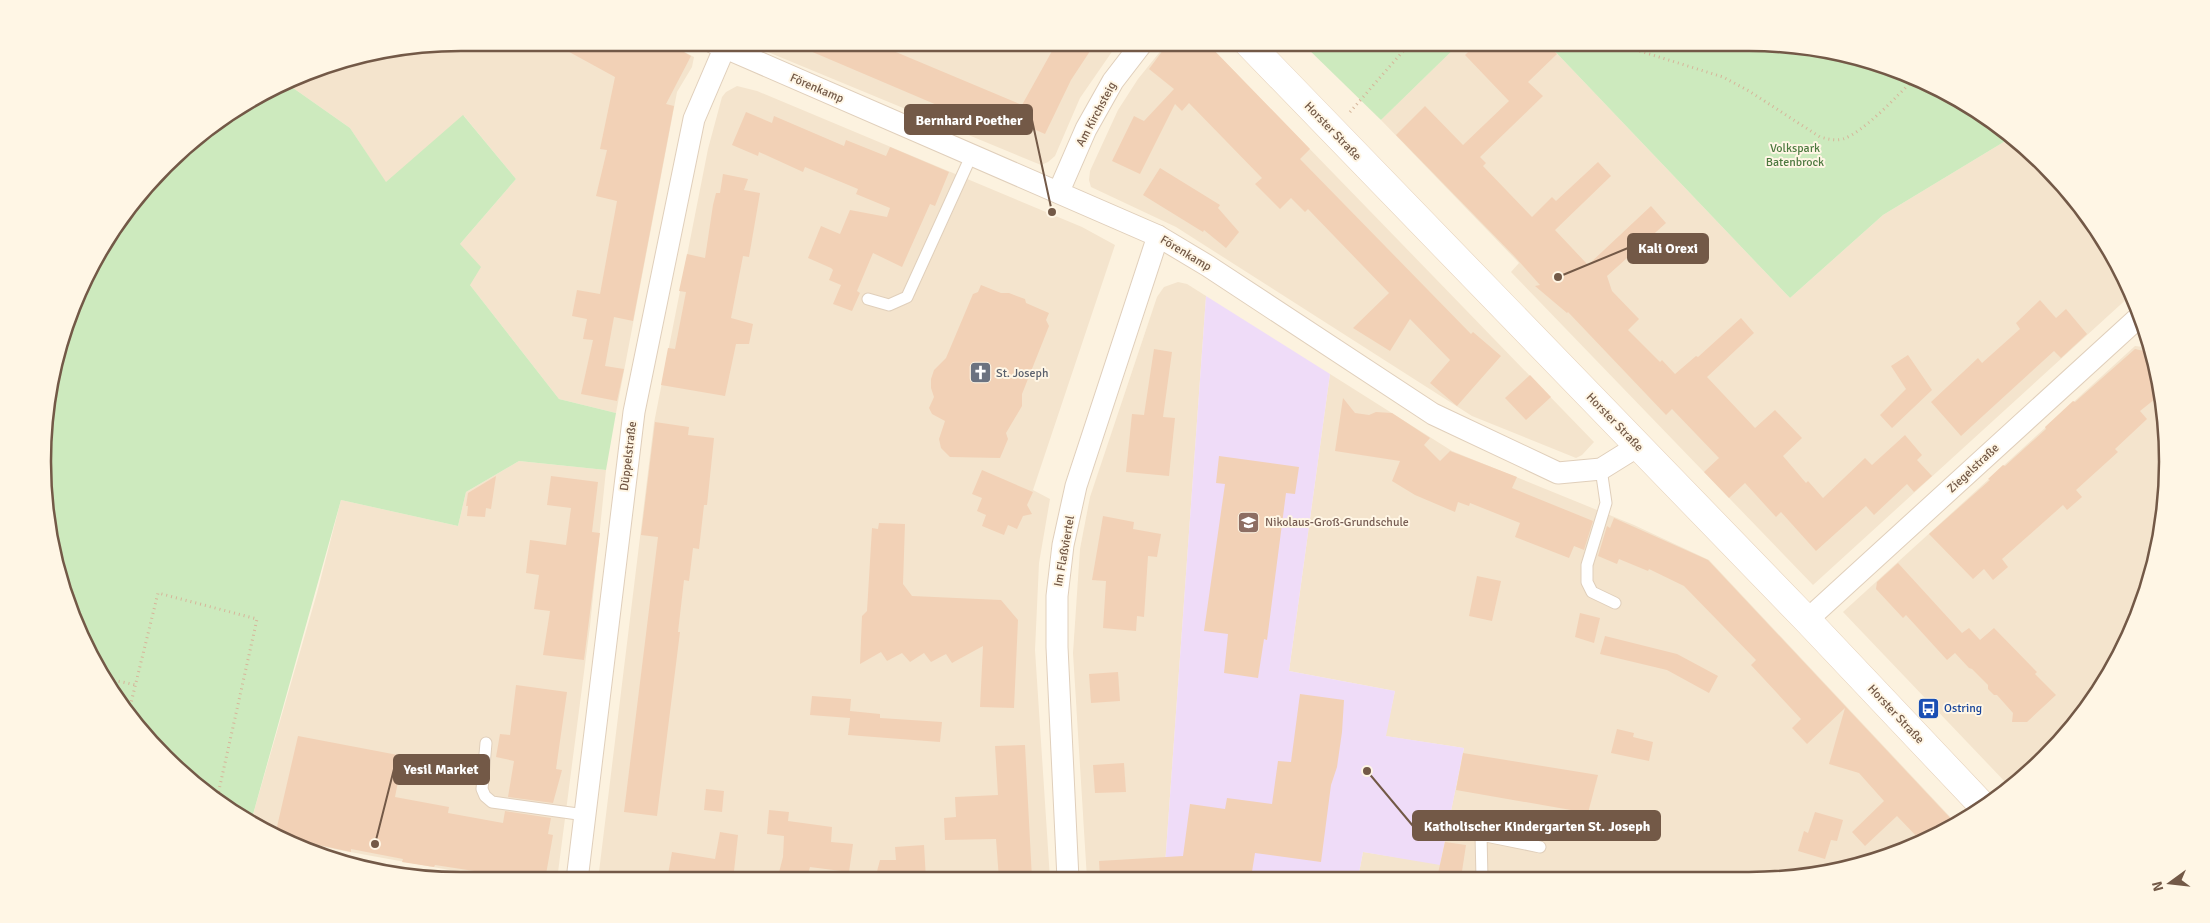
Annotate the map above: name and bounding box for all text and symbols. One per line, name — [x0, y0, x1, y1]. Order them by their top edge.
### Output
street label: Förenkamp — [788, 70, 846, 106]
street label: Am Kirchsteig — [1073, 79, 1120, 149]
street label: Horster Straße — [1301, 99, 1364, 164]
callout: Bernhard Poether — [905, 105, 1032, 134]
text: Bernhard Poether — [915, 112, 1023, 129]
park label: Volkspark Batenbrock — [1766, 141, 1824, 170]
street label: Förenkamp — [1157, 232, 1214, 275]
callout: Kali Orexi — [1628, 234, 1708, 263]
text: Kali Orexi — [1638, 240, 1698, 257]
church icon: St. Joseph — [968, 361, 992, 385]
place label: St. Joseph — [996, 366, 1048, 381]
street label: Horster Straße — [1583, 390, 1646, 455]
street label: Düppelstraße — [617, 420, 640, 492]
street label: Ziegelstraße — [1944, 441, 2002, 496]
school or university icon: Nikolaus-Groß-Grundschule — [1237, 510, 1261, 534]
street label: Im Flaßviertel — [1051, 514, 1078, 588]
place label: Nikolaus-Groß-Grundschule — [1265, 515, 1409, 530]
street label: Horster Straße — [1864, 681, 1927, 747]
bus stop icon: Ostring — [1916, 696, 1940, 720]
place label: Ostring — [1944, 701, 1982, 716]
callout: Yesil Market — [394, 755, 489, 784]
text: Yesil Market — [402, 761, 479, 778]
callout: Katholischer Kindergarten St. Joseph — [1413, 811, 1660, 840]
text: Katholischer Kindergarten St. Joseph — [1424, 818, 1651, 835]
north arrow — [2145, 858, 2195, 908]
text: N — [2148, 879, 2167, 893]

